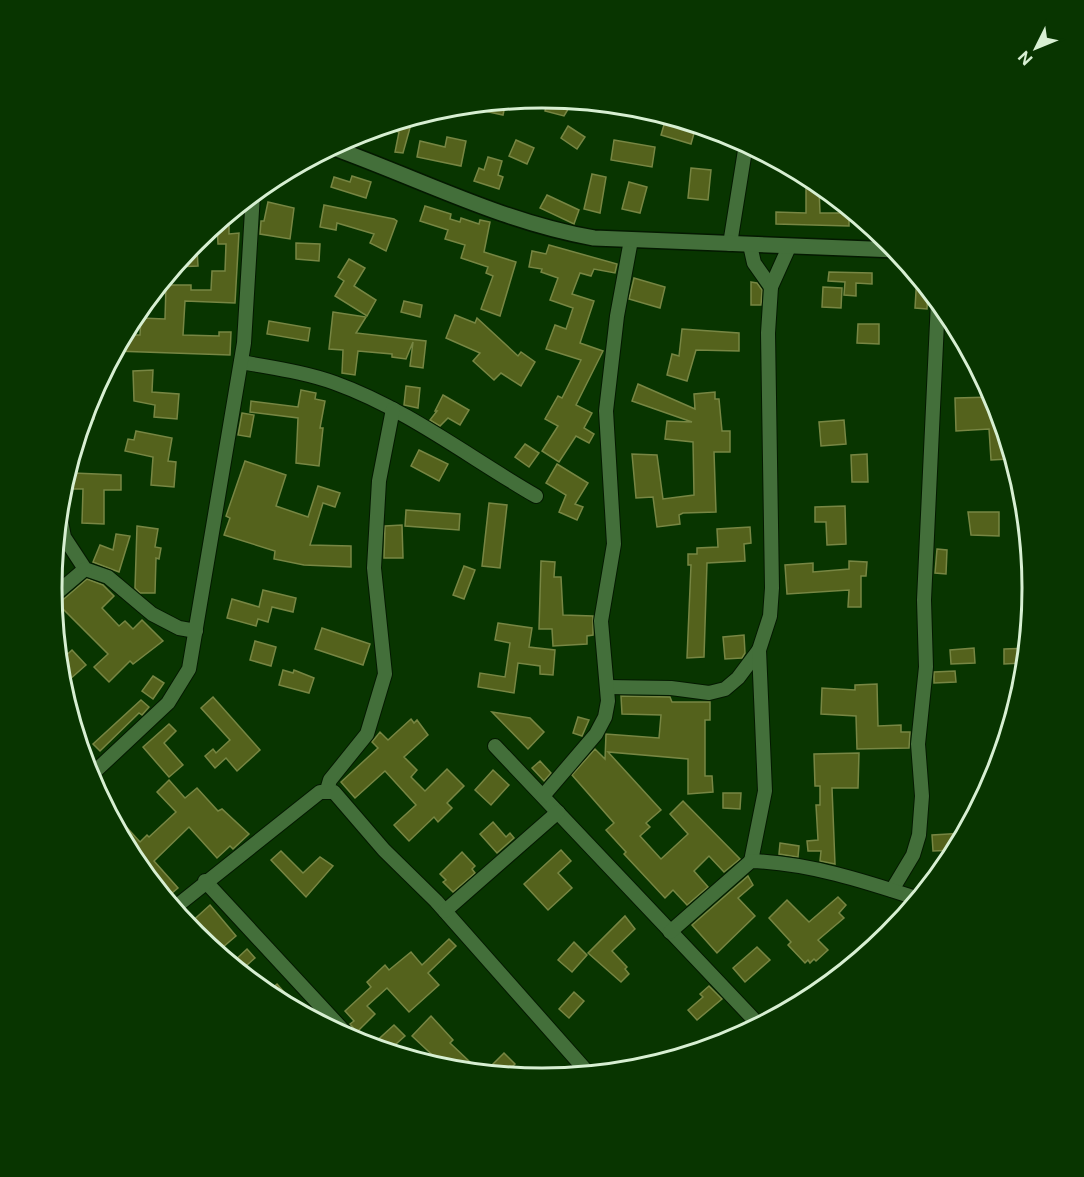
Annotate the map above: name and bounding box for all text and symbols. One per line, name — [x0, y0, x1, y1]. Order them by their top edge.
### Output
north arrow — [1006, 18, 1066, 78]
text: N — [1014, 47, 1037, 69]

